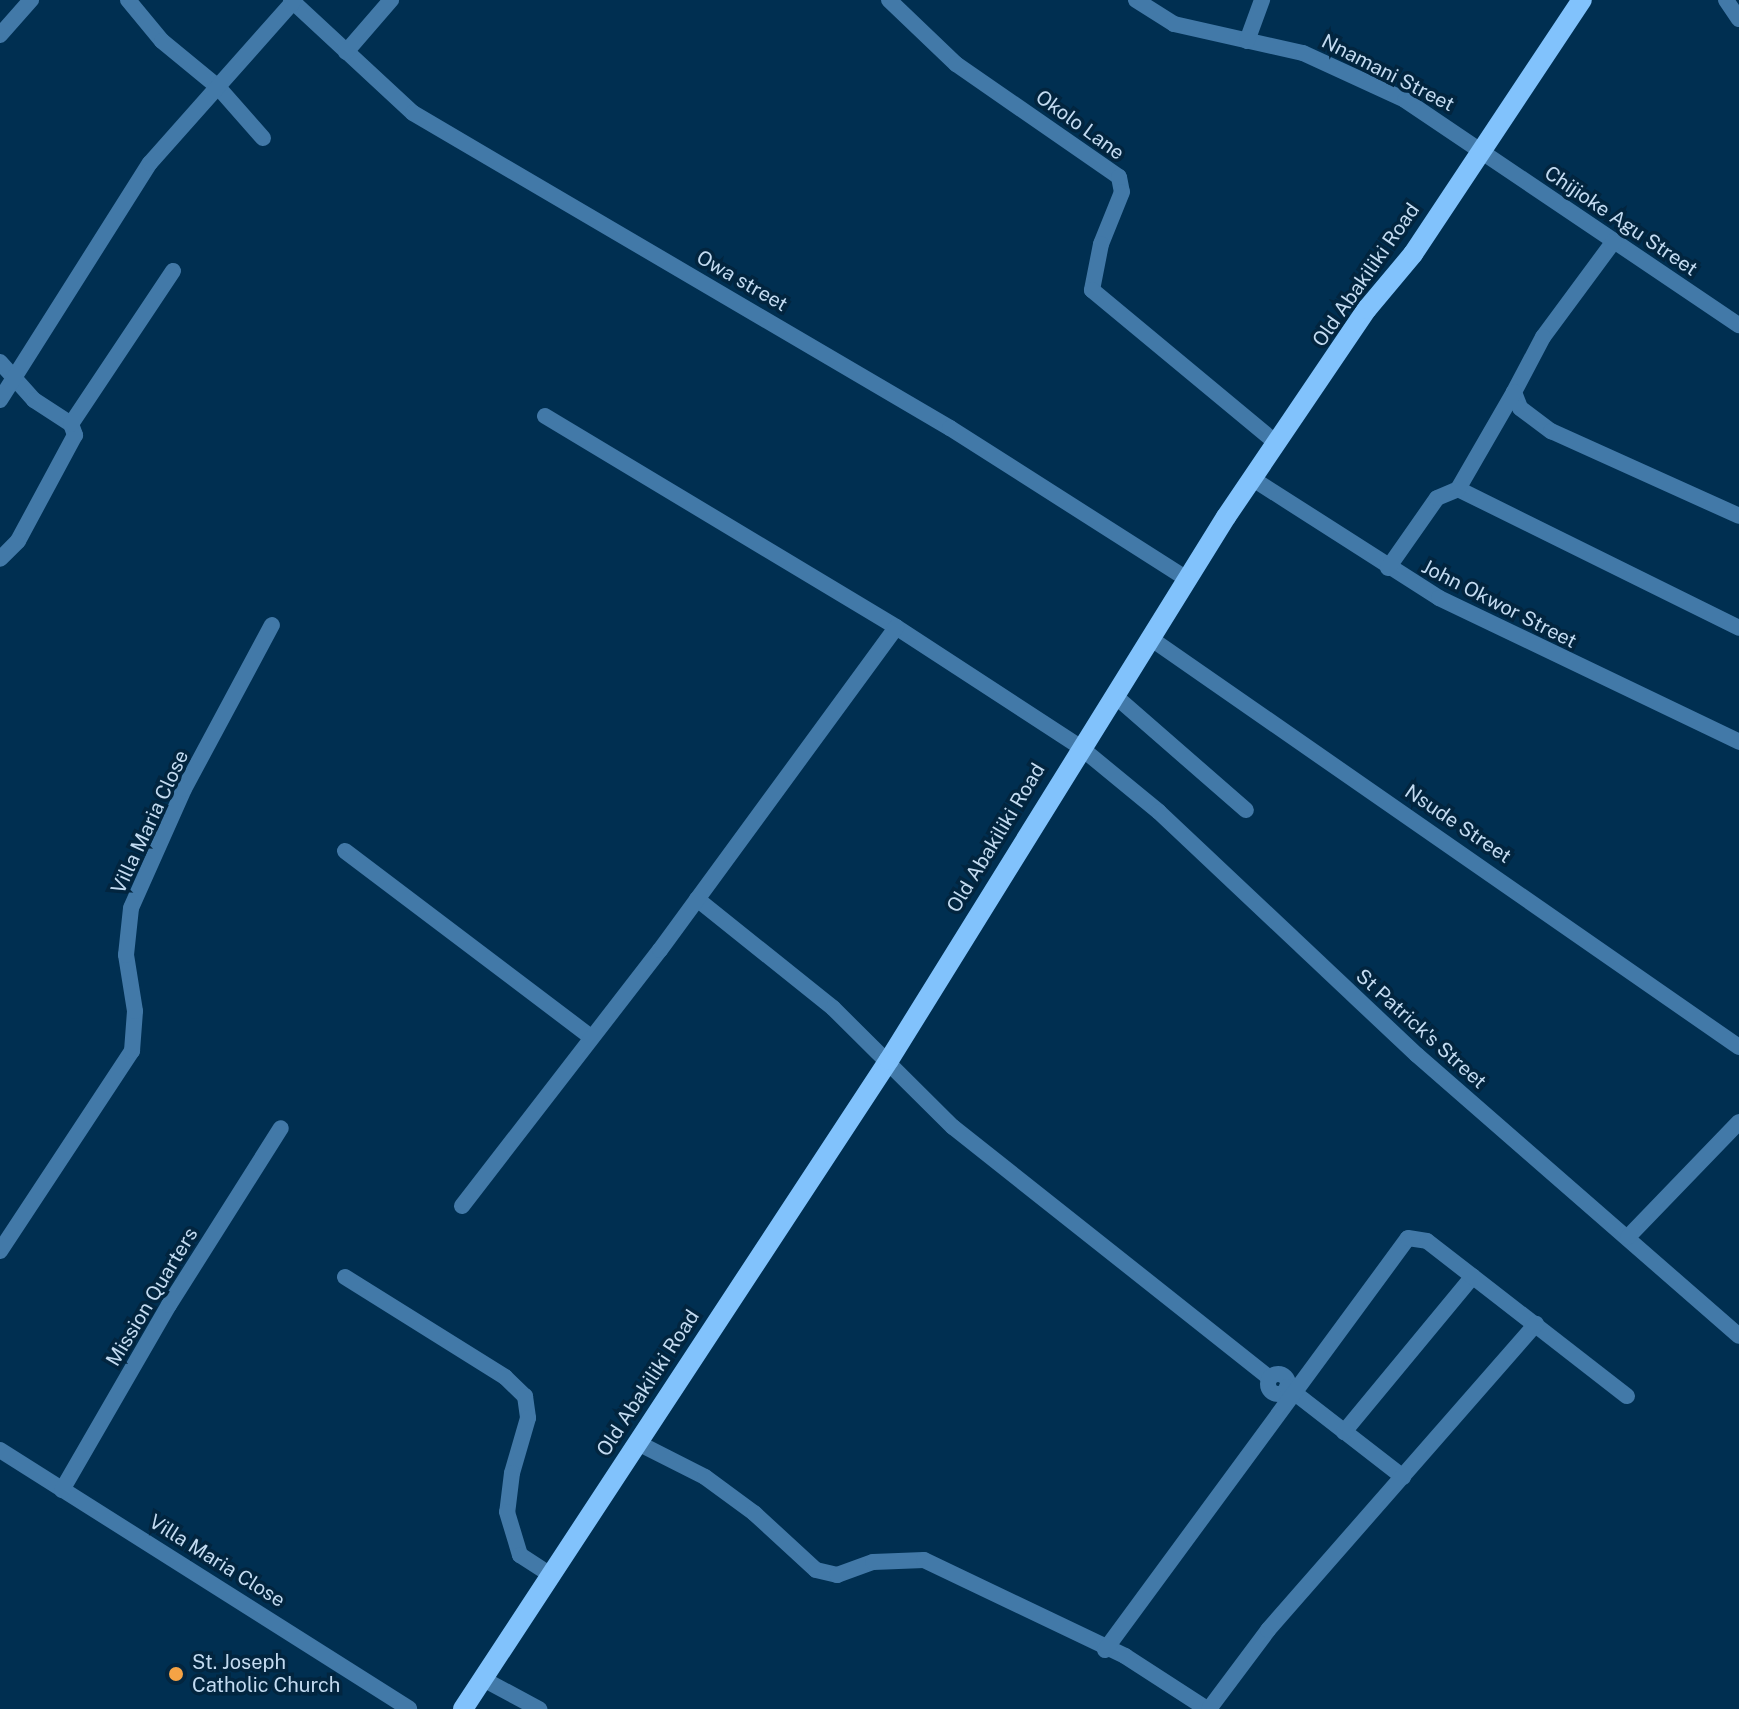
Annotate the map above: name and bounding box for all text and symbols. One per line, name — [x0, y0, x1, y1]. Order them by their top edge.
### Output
street label: Nnamani Street — [1318, 29, 1458, 117]
street label: Okolo Lane — [1031, 85, 1129, 165]
street label: Chijioke Agu Street — [1540, 161, 1702, 281]
street label: Old Abakiliki Road — [1308, 199, 1424, 351]
street label: Owa street — [692, 245, 792, 317]
street label: John Okwor Street — [1417, 555, 1581, 653]
street label: Villa Maria Close — [106, 746, 194, 898]
street label: Old Abakiliki Road — [942, 759, 1050, 917]
street label: Nsude Street — [1400, 780, 1516, 868]
street label: St Patrick's Street — [1351, 964, 1491, 1094]
street label: Mission Quarters — [101, 1223, 203, 1371]
street label: Old Abakiliki Road — [592, 1305, 704, 1461]
street label: Villa Maria Close — [145, 1510, 289, 1612]
place label: St. Joseph Catholic Church — [192, 1650, 340, 1697]
marker: St. Joseph Catholic Church — [167, 1665, 185, 1683]

